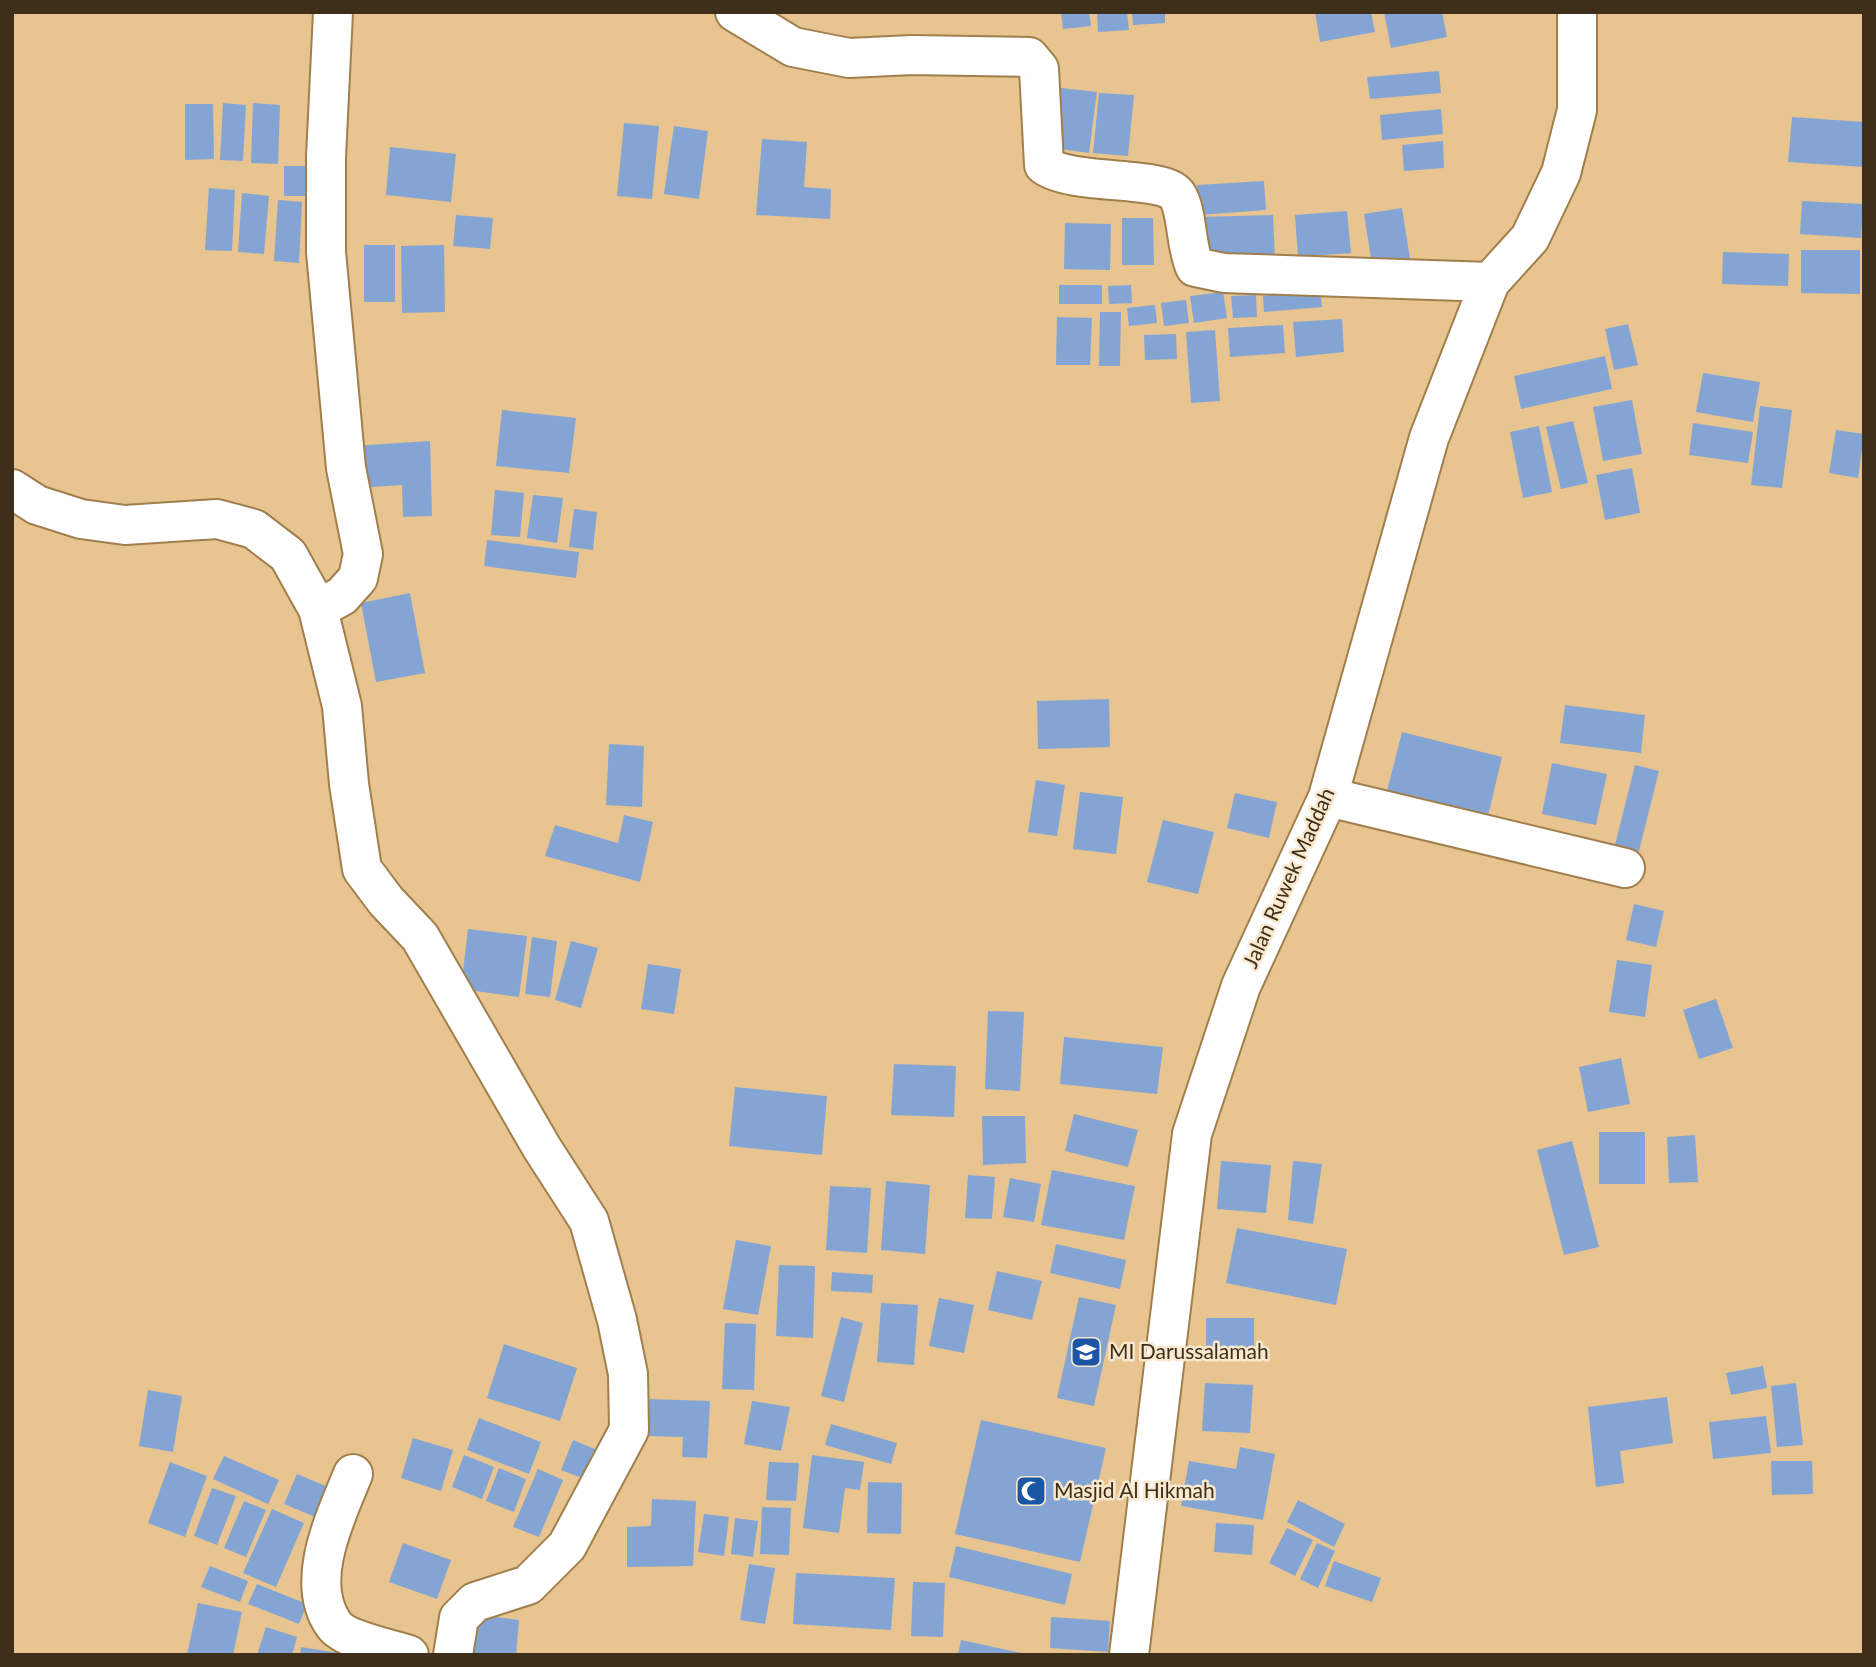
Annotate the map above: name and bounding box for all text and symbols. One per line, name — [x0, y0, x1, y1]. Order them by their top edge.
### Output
street label: Jalan Ruwek Maddah — [1237, 783, 1339, 971]
school or university icon: MI Darussalamah — [1069, 1335, 1103, 1369]
place label: MI Darussalamah — [1109, 1338, 1269, 1363]
mosque icon: Masjid Al Hikmah — [1014, 1474, 1048, 1508]
place label: Masjid Al Hikmah — [1054, 1477, 1215, 1502]

